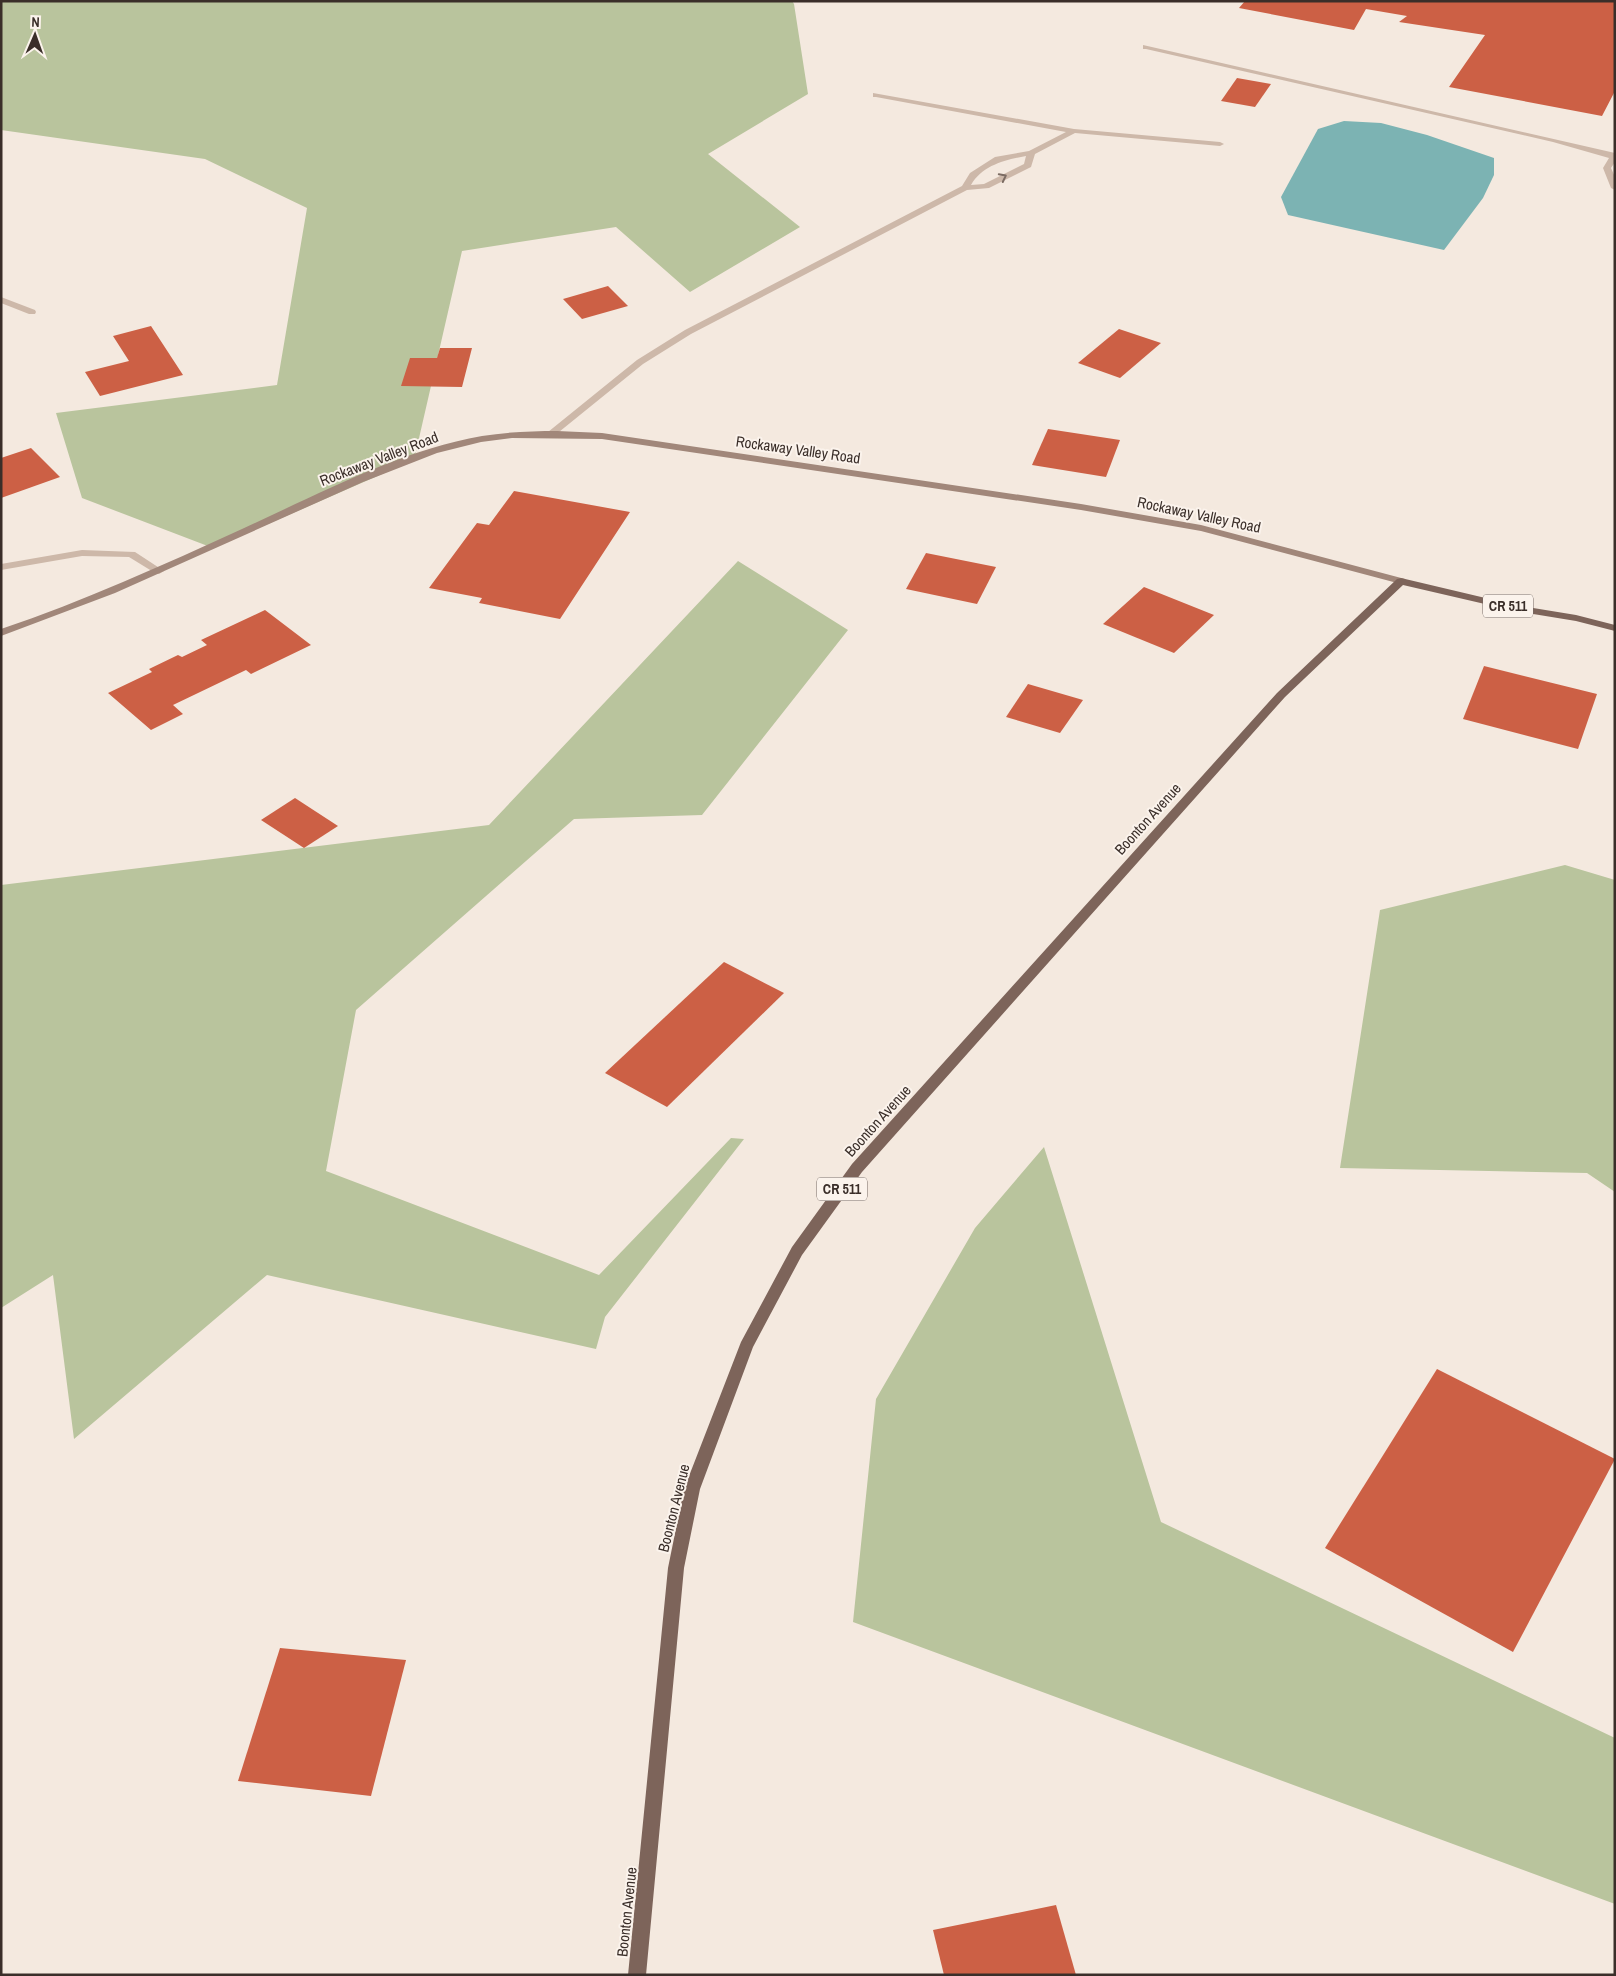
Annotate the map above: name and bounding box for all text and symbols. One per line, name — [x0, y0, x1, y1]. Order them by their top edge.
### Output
north arrow — [10, 10, 60, 60]
text: N — [31, 13, 40, 31]
one-way arrow — [998, 173, 1007, 183]
street label: Rockaway Valley Road — [316, 426, 441, 491]
street label: Rockaway Valley Road — [734, 430, 862, 469]
street label: Rockaway Valley Road — [1136, 491, 1263, 538]
road number: CR 511 — [1483, 594, 1533, 618]
street label: Boonton Avenue — [1110, 778, 1186, 859]
street label: Boonton Avenue — [840, 1080, 916, 1161]
road number: CR 511 — [817, 1178, 867, 1200]
street label: Boonton Avenue — [652, 1461, 695, 1554]
street label: Boonton Avenue — [611, 1866, 642, 1958]

